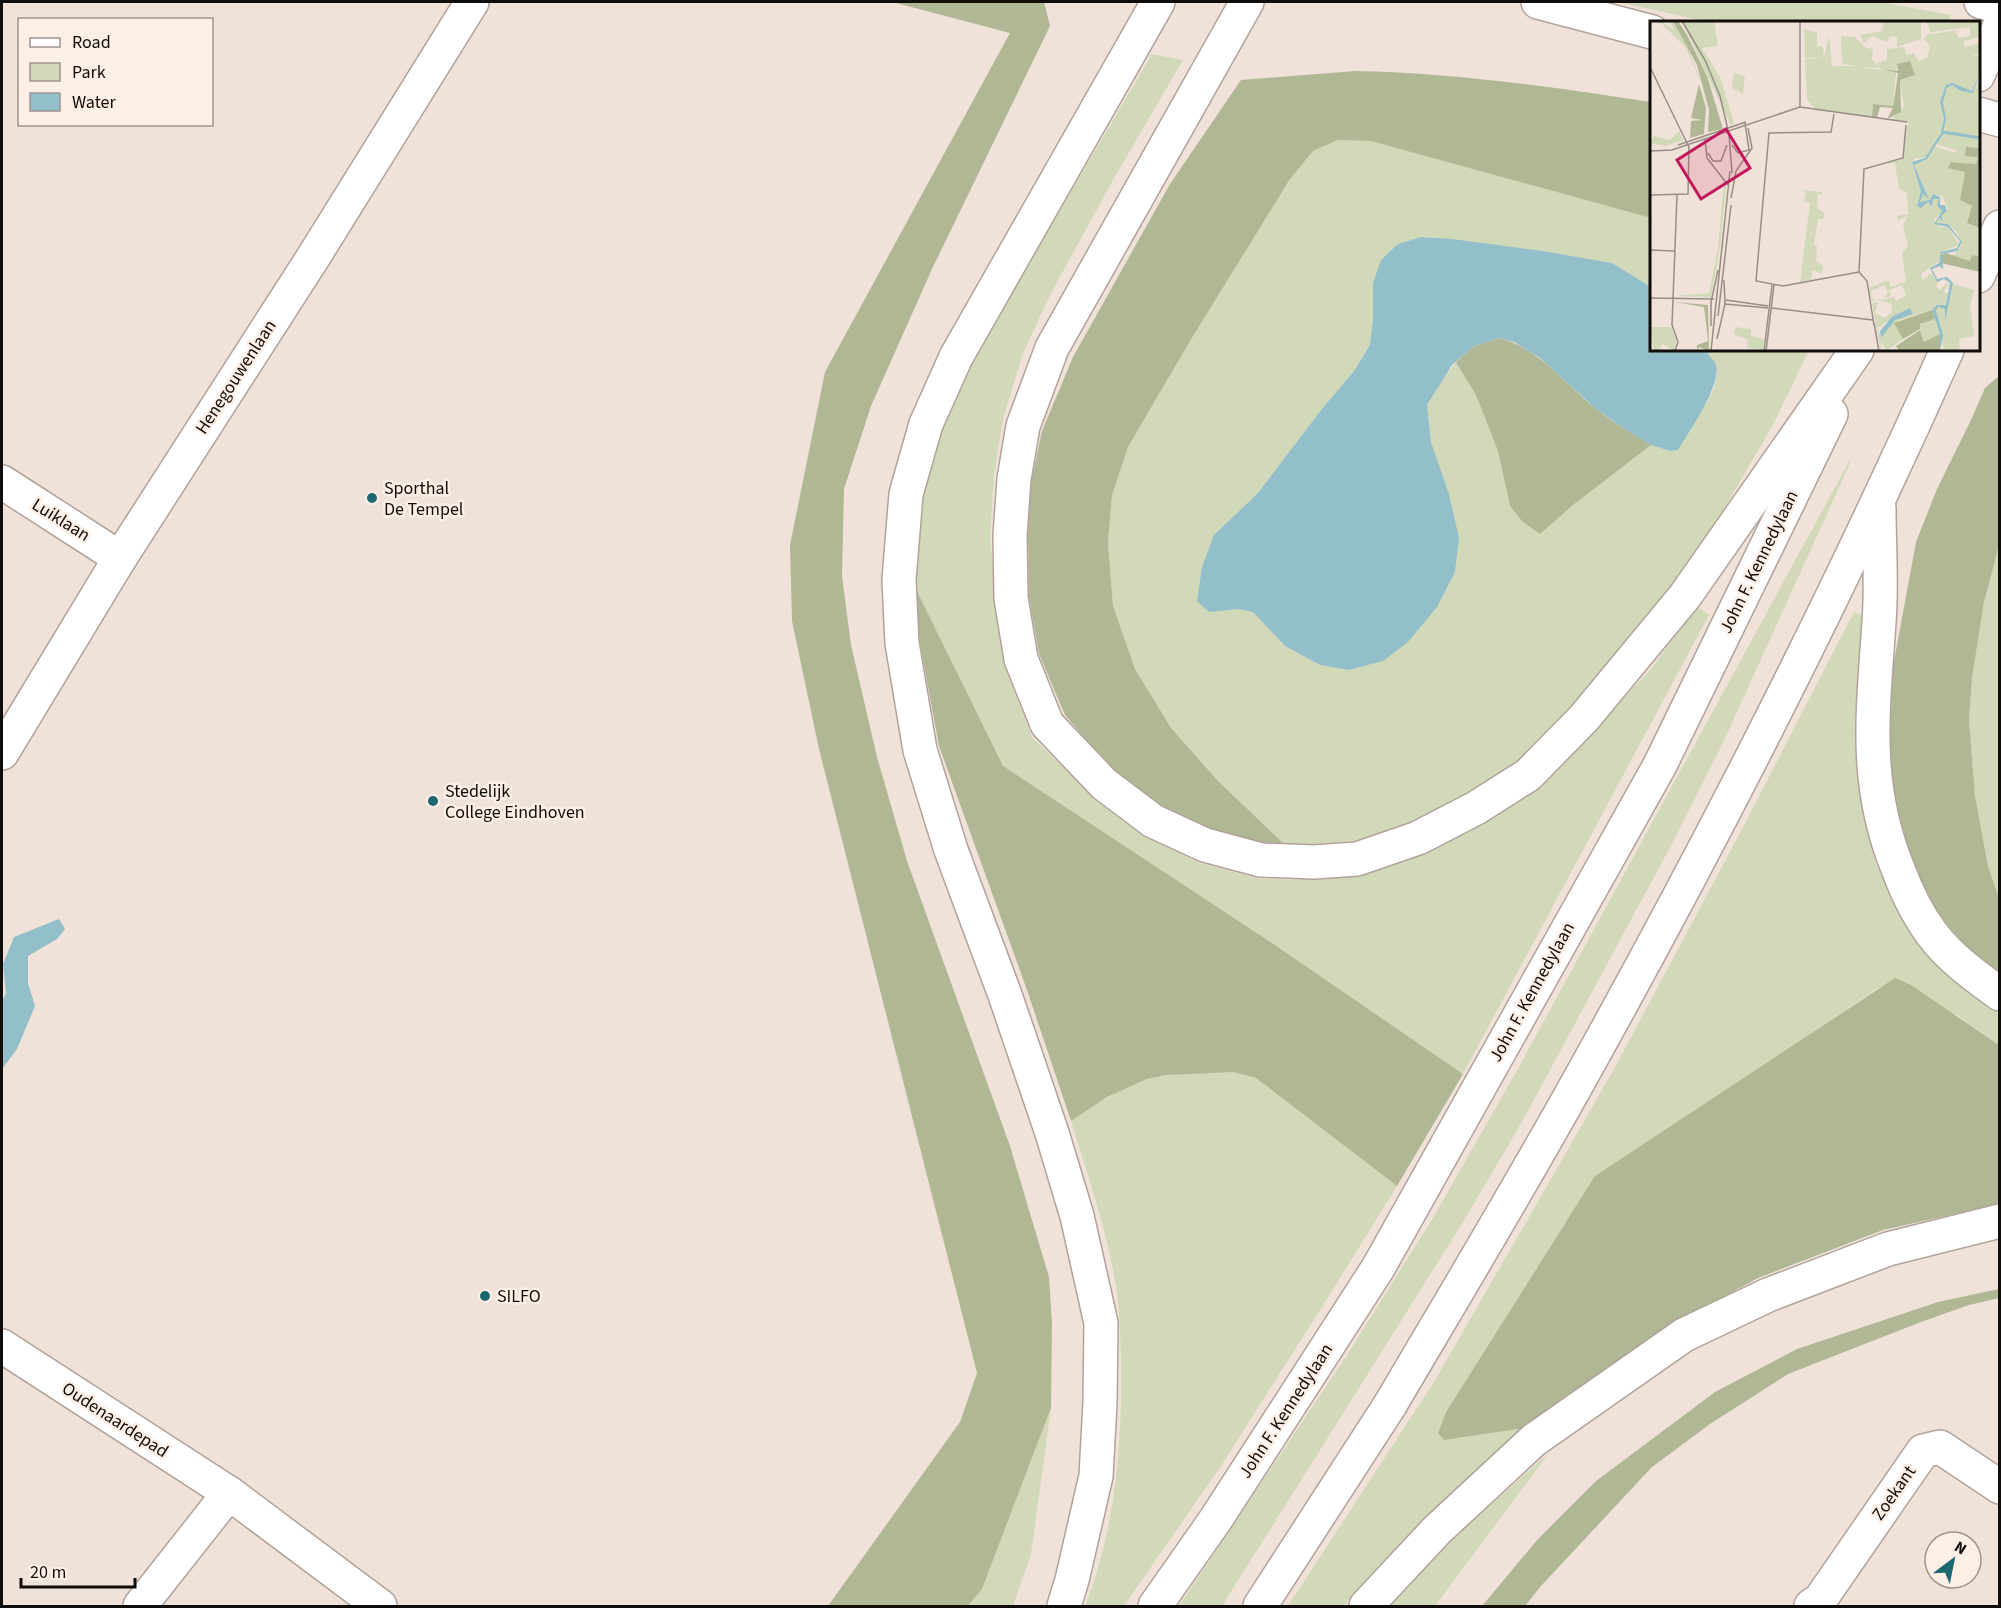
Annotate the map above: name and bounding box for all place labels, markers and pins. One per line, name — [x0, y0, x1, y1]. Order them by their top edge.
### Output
place label: Sporthal De Tempel — [384, 476, 463, 522]
marker: Sporthal De Tempel — [365, 491, 379, 505]
place label: Stedelijk College Eindhoven — [445, 779, 585, 825]
marker: Stedelijk College Eindhoven — [426, 794, 440, 808]
place label: SILFO — [497, 1284, 541, 1309]
marker: SILFO — [478, 1289, 492, 1303]

